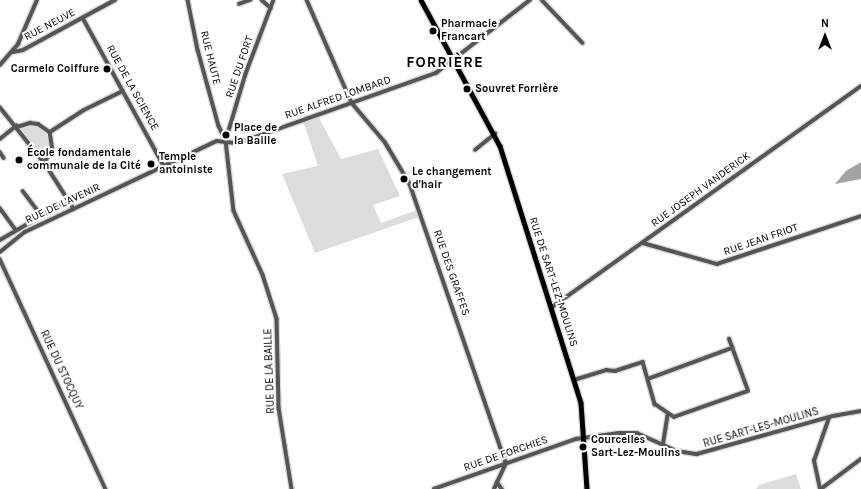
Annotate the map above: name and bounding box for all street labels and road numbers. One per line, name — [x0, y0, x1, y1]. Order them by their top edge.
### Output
street label: RUE NEUVE — [22, 6, 78, 44]
street label: RUE HAUTE — [197, 30, 223, 86]
street label: RUE DU FORT — [223, 34, 257, 100]
street label: RUE DE LA SCIENCE — [103, 43, 161, 133]
street label: RUE ALFRED LOMBARD — [283, 74, 393, 122]
street label: RUE JOSEPH VANDERICK — [649, 150, 753, 230]
street label: RUE DE L'AVENIR — [23, 181, 103, 227]
street label: RUE DE SART-LEZ-MOULINS — [526, 216, 580, 348]
street label: RUE JEAN FRIOT — [722, 221, 800, 259]
street label: RUE DES GRAFFES — [430, 228, 472, 318]
street label: RUE DU STOCQUY — [37, 328, 85, 412]
street label: RUE DE LA BAILLE — [262, 328, 278, 414]
street label: RUE SART-LES-MOULINS — [702, 405, 820, 451]
street label: RUE DE FORCHIES — [462, 433, 550, 475]

